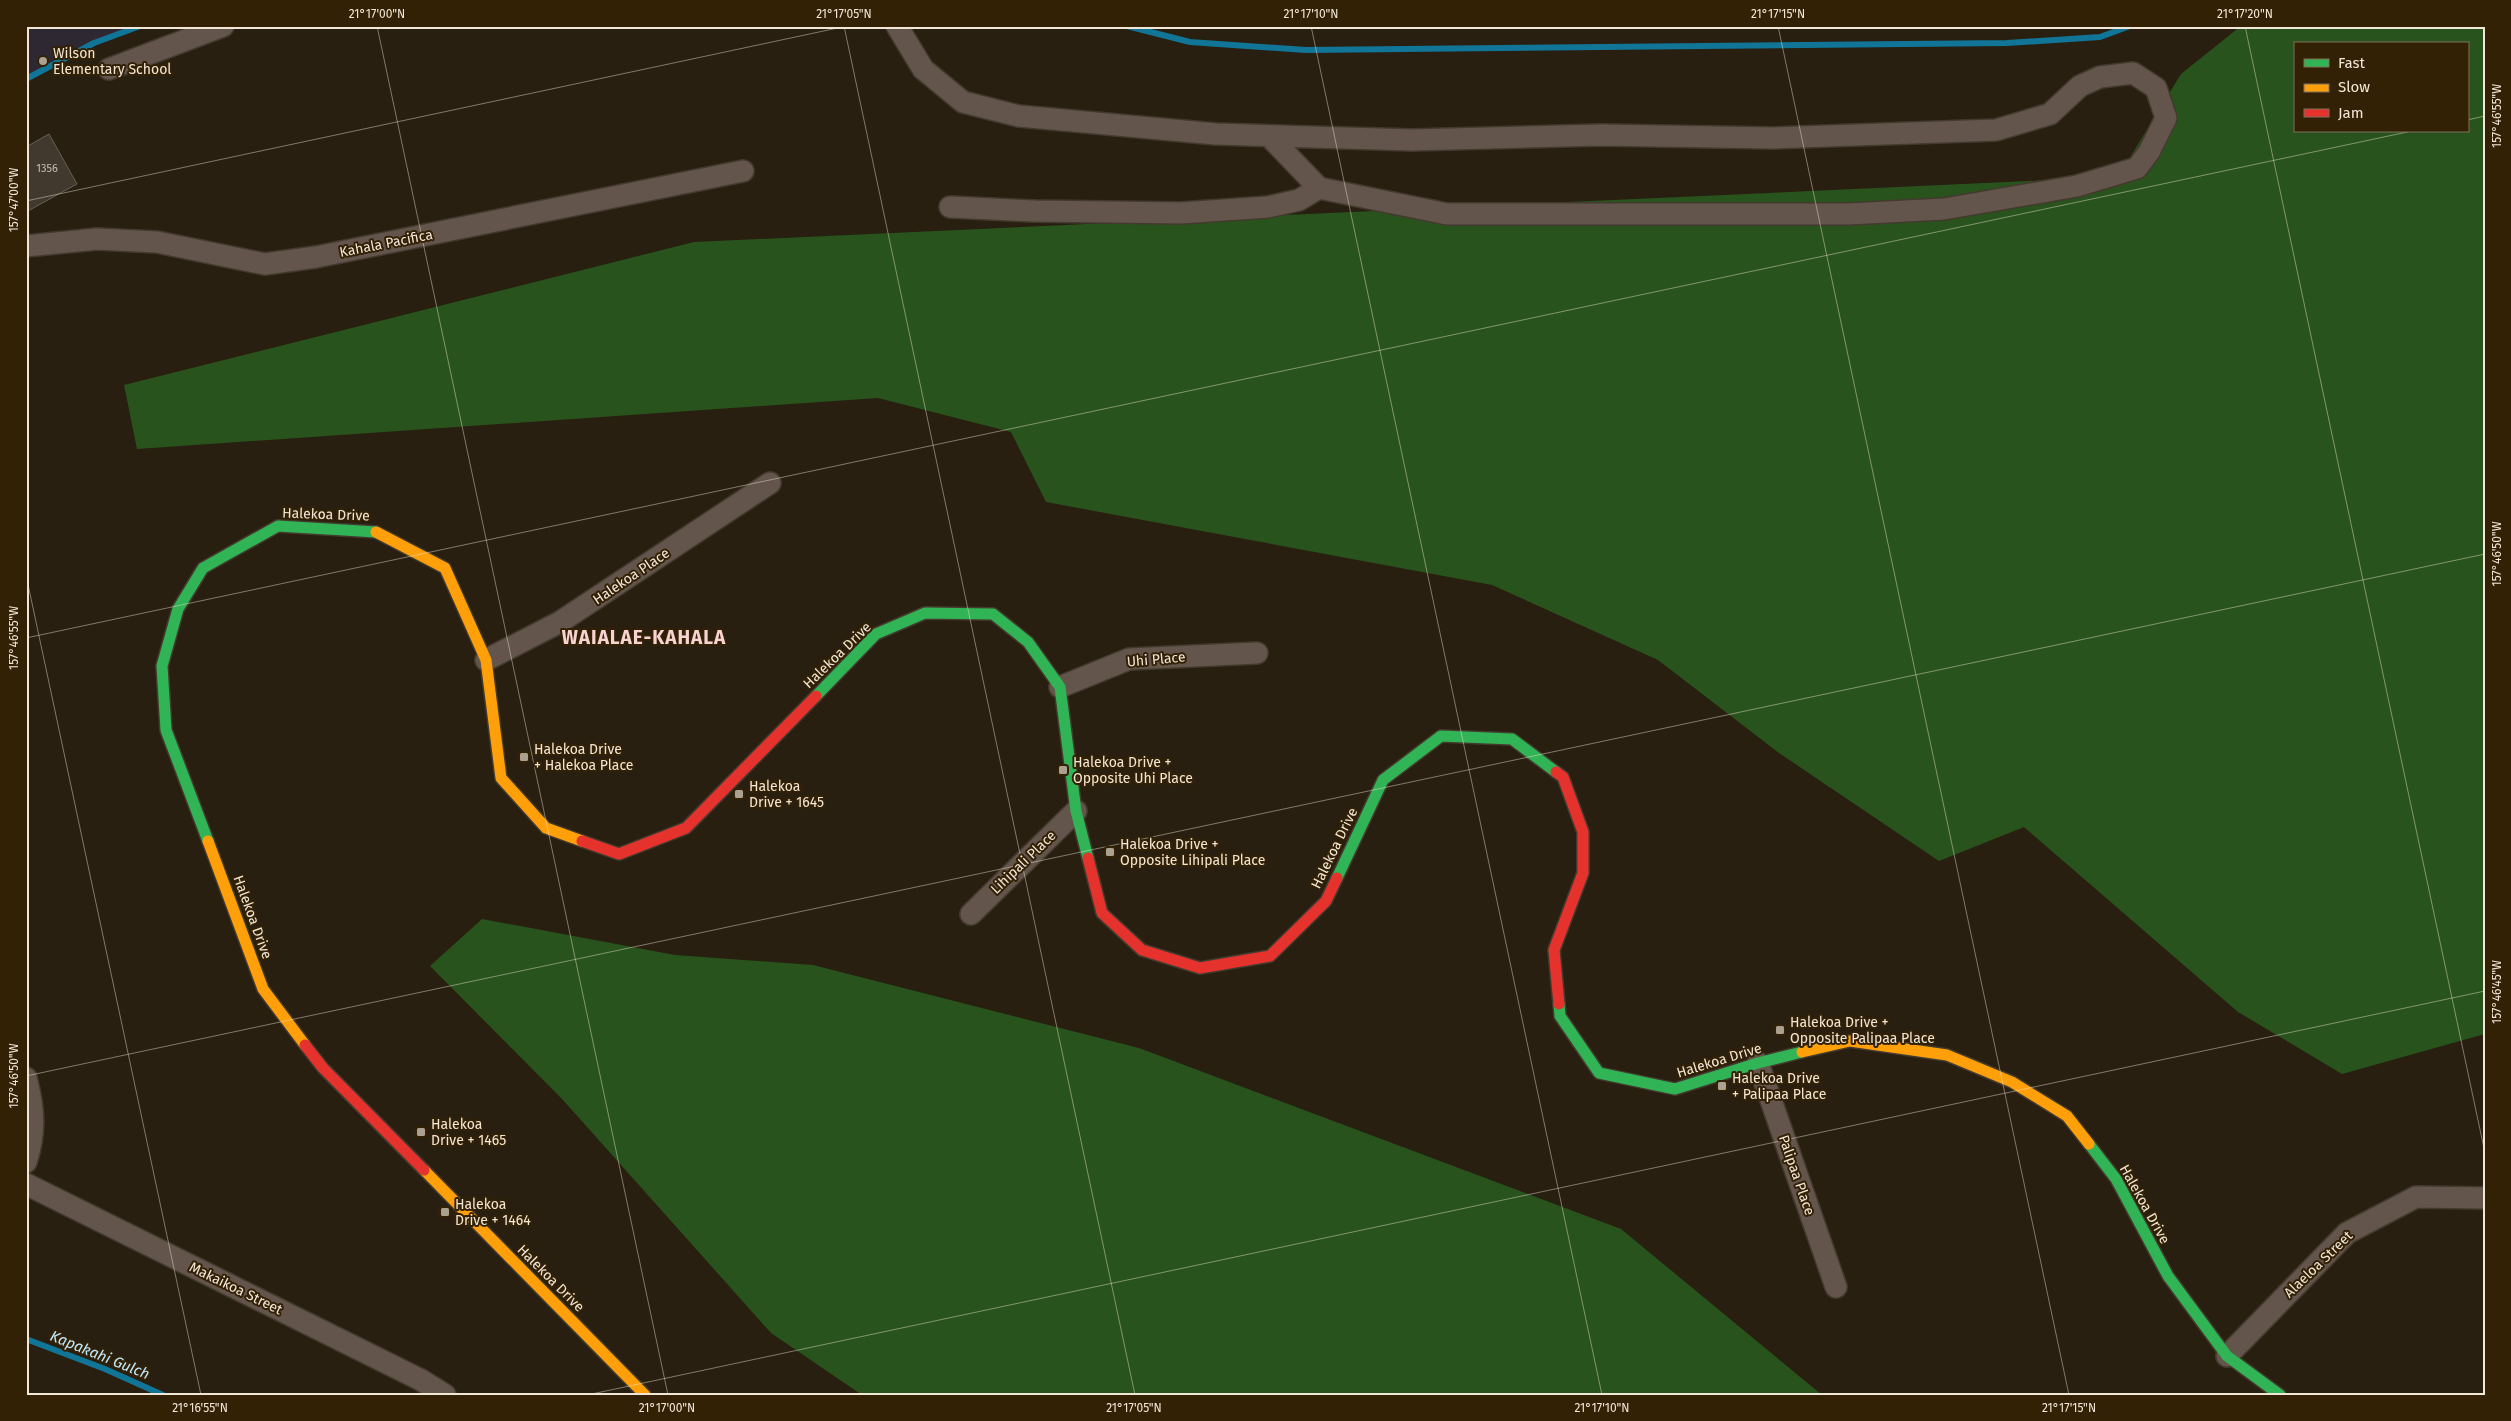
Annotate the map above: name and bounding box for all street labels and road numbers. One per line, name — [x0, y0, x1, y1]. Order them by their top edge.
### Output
street label: Kahala Pacifica — [338, 226, 434, 261]
street label: Halekoa Drive — [282, 504, 370, 525]
street label: Halekoa Place — [590, 545, 673, 608]
street label: Halekoa Drive — [800, 619, 875, 692]
street label: Uhi Place — [1126, 648, 1186, 671]
street label: Halekoa Drive — [1308, 805, 1361, 891]
street label: Lihipali Place — [987, 827, 1060, 898]
street label: Halekoa Drive — [230, 873, 276, 961]
street label: Halekoa Drive — [1675, 1039, 1764, 1081]
street label: Palipaa Place — [1775, 1133, 1818, 1217]
street label: Halekoa Drive — [2116, 1162, 2173, 1247]
street label: Alaeloa Street — [2281, 1227, 2357, 1301]
street label: Halekoa Drive — [514, 1241, 588, 1315]
street label: Makaikoa Street — [186, 1259, 286, 1319]

